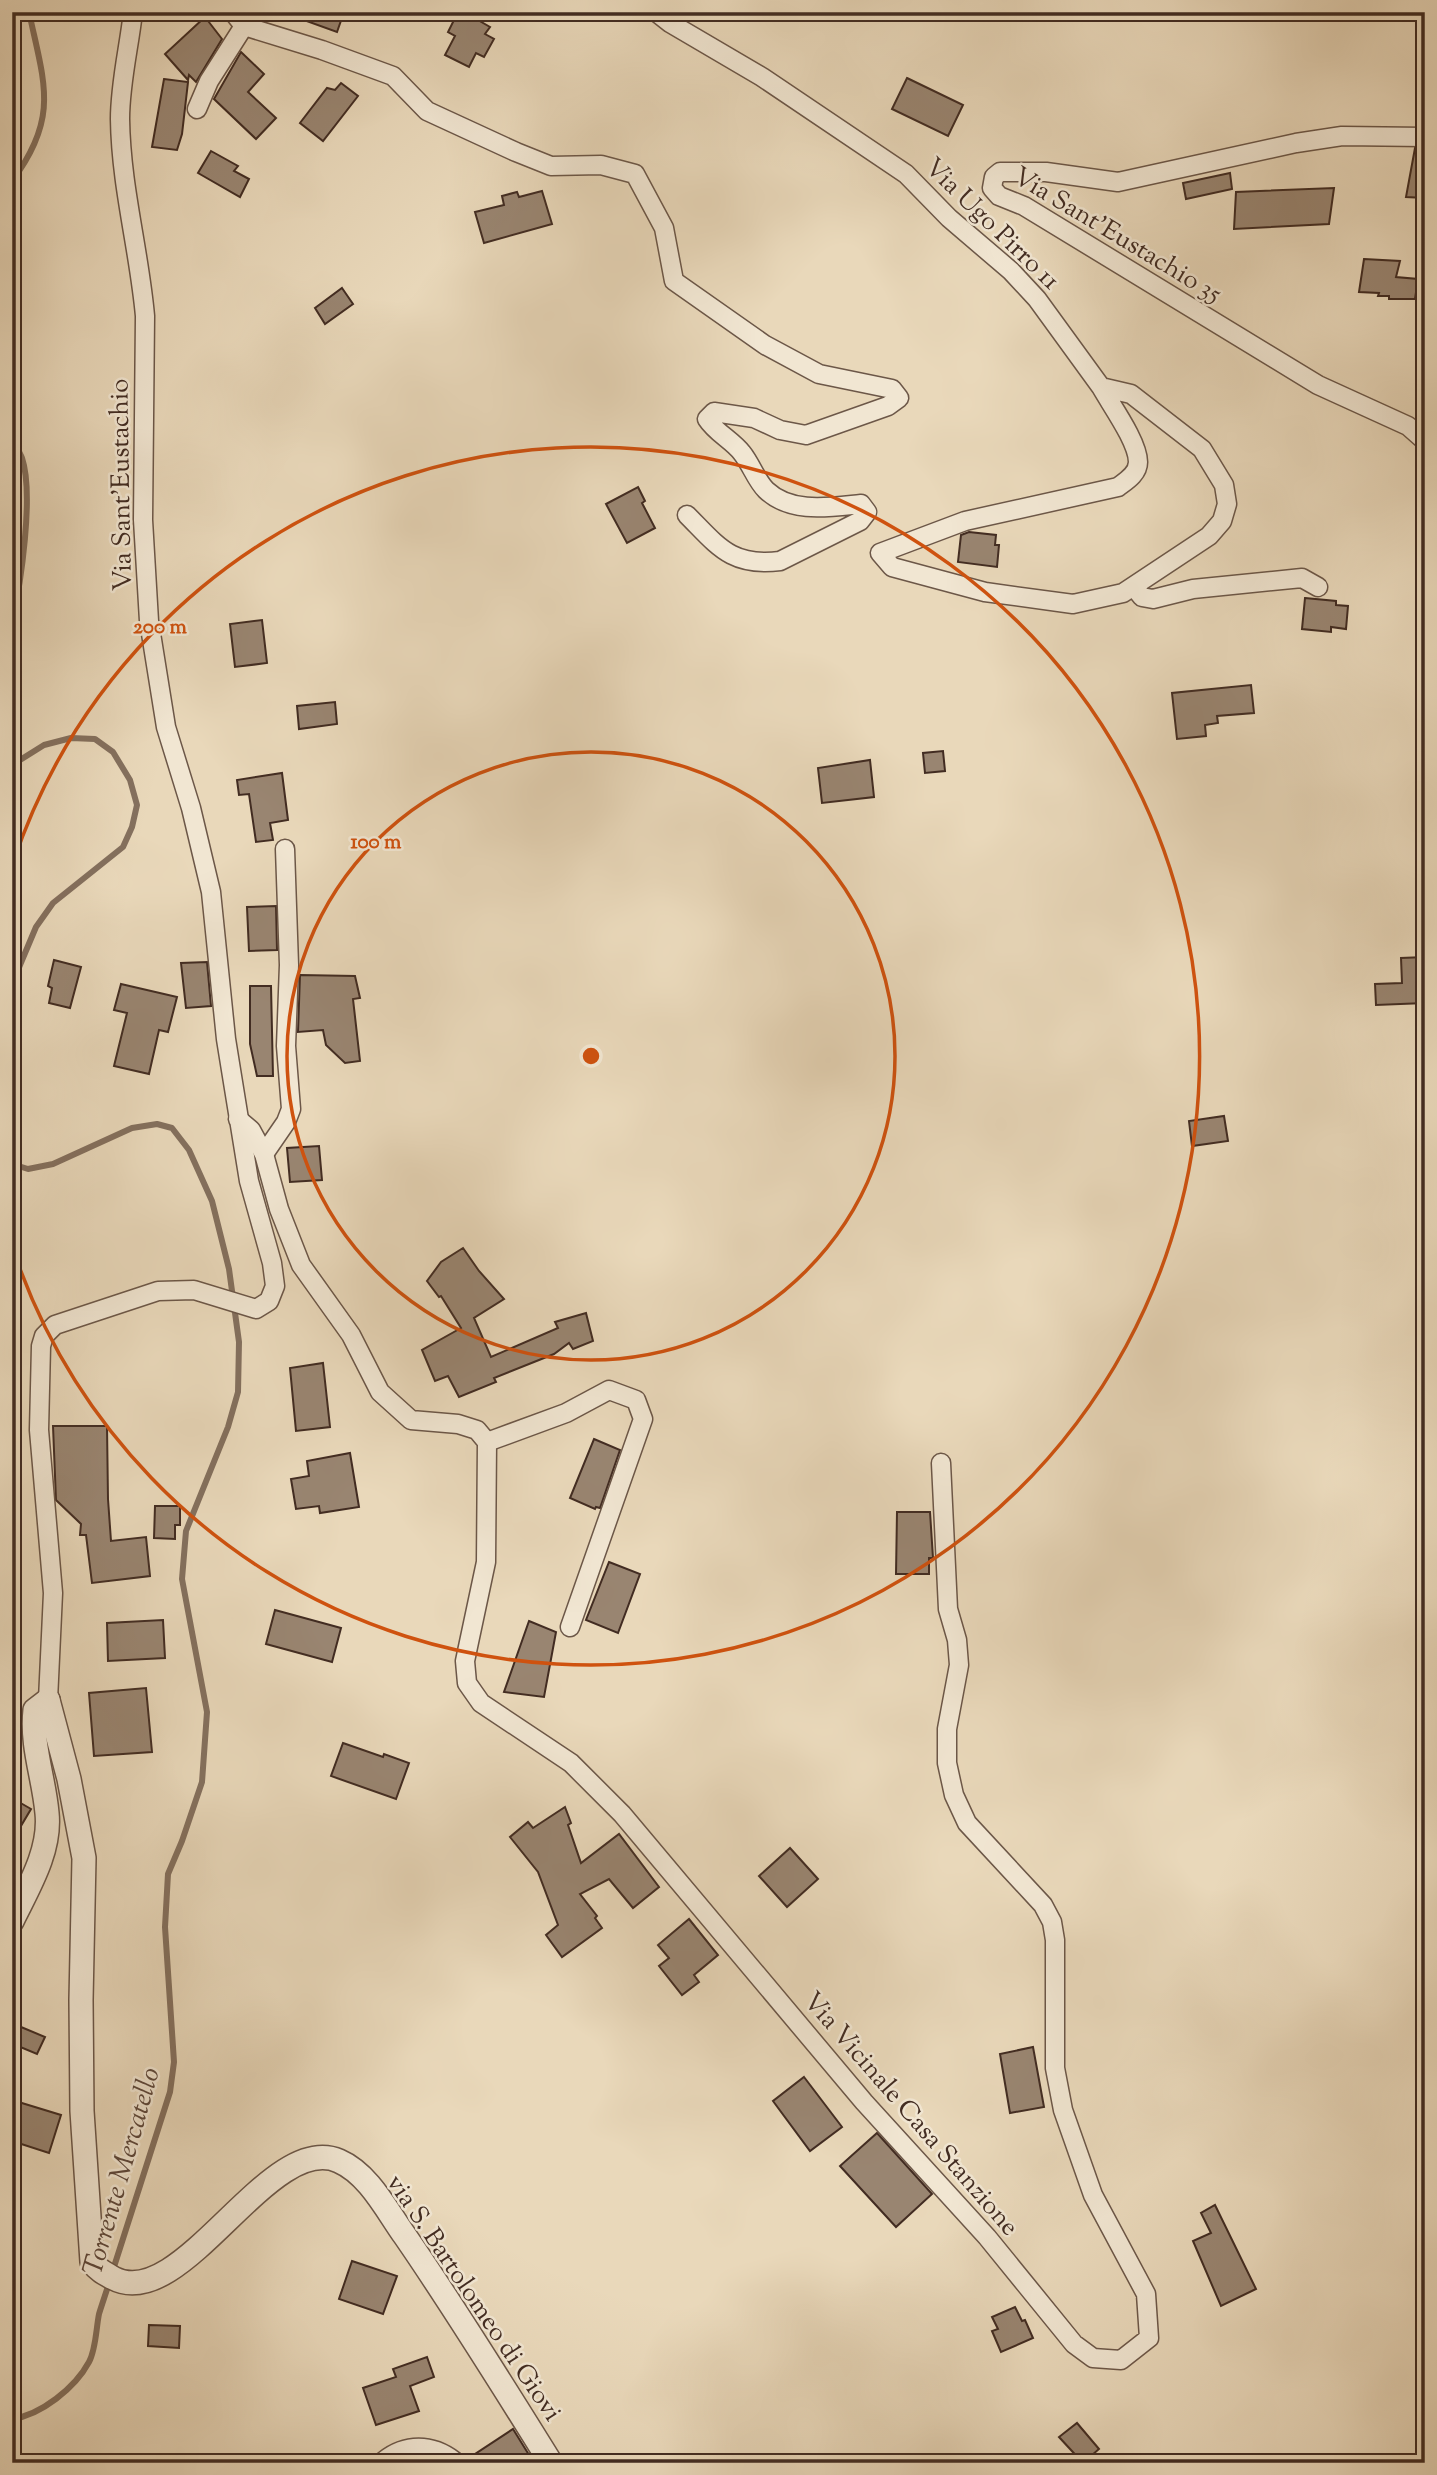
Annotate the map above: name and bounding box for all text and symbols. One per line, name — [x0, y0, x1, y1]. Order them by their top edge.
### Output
street label: Via Ugo Pirro 11 — [915, 150, 1068, 299]
street label: Via Sant'Eustachio 35 — [1005, 159, 1228, 313]
street label: Via Sant'Eustachio — [102, 378, 143, 592]
text: 200 m — [133, 613, 188, 643]
text: 100 m — [351, 828, 402, 858]
centre of rings — [579, 1044, 603, 1068]
street label: Via Vicinale Casa Stanzione — [794, 1984, 1027, 2245]
water label: Torrente Mercatello — [74, 2063, 172, 2281]
street label: via S. Bartolomeo di Giovi — [376, 2167, 570, 2429]

